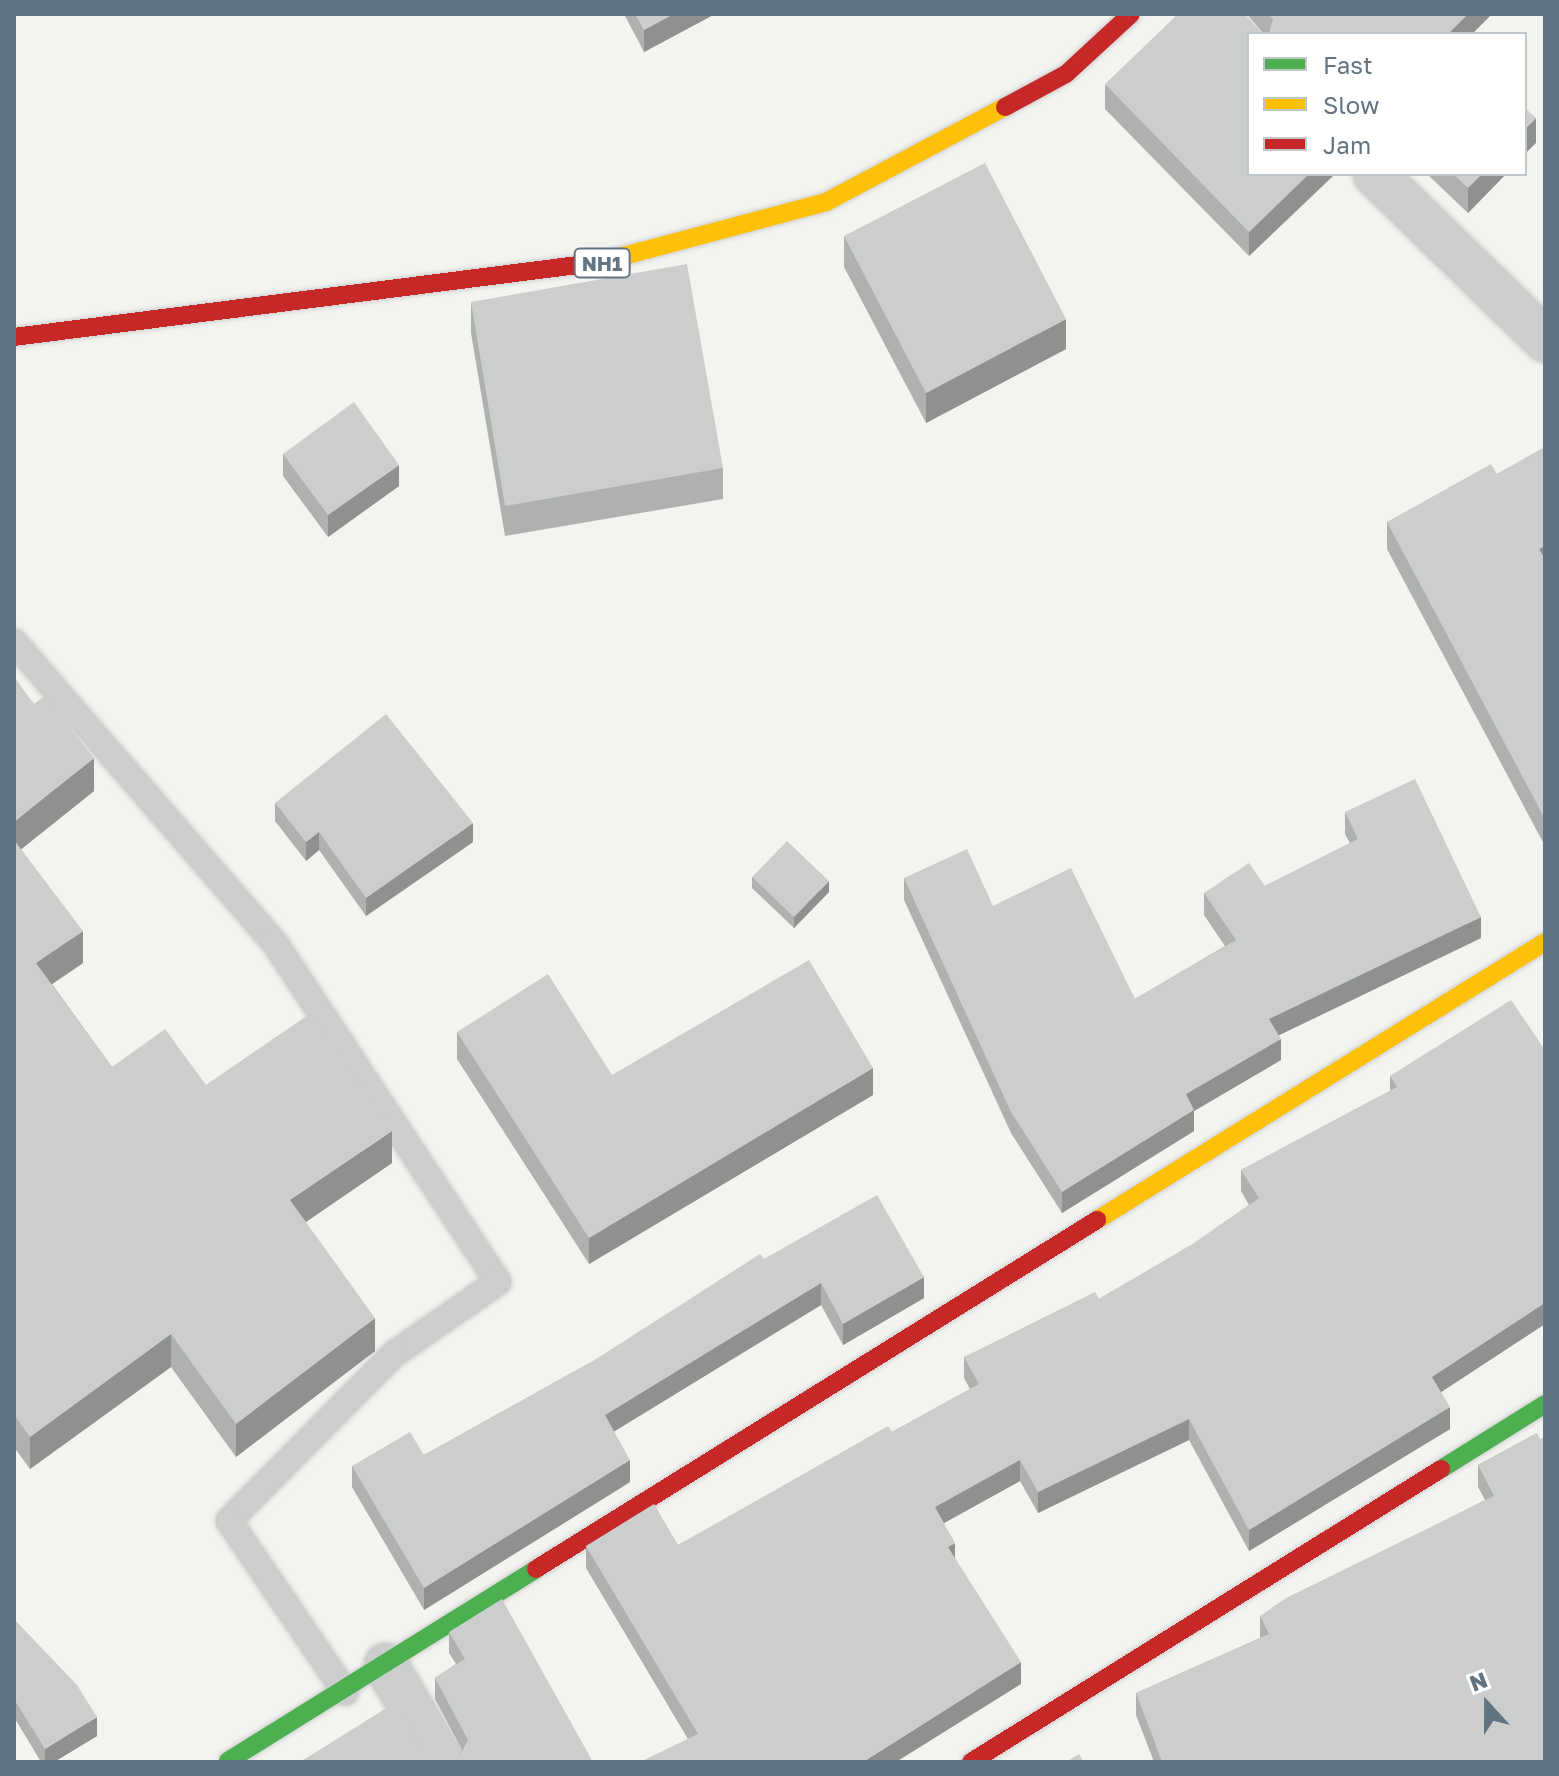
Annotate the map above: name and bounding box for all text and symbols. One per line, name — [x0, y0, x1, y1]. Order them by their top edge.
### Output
legend — [1247, 32, 1527, 176]
text: Fast — [1323, 50, 1373, 79]
text: Slow — [1323, 90, 1379, 119]
text: Jam — [1323, 130, 1371, 159]
road number: NH1 — [572, 247, 632, 279]
north arrow — [1447, 1664, 1527, 1744]
text: N — [1466, 1666, 1491, 1697]

